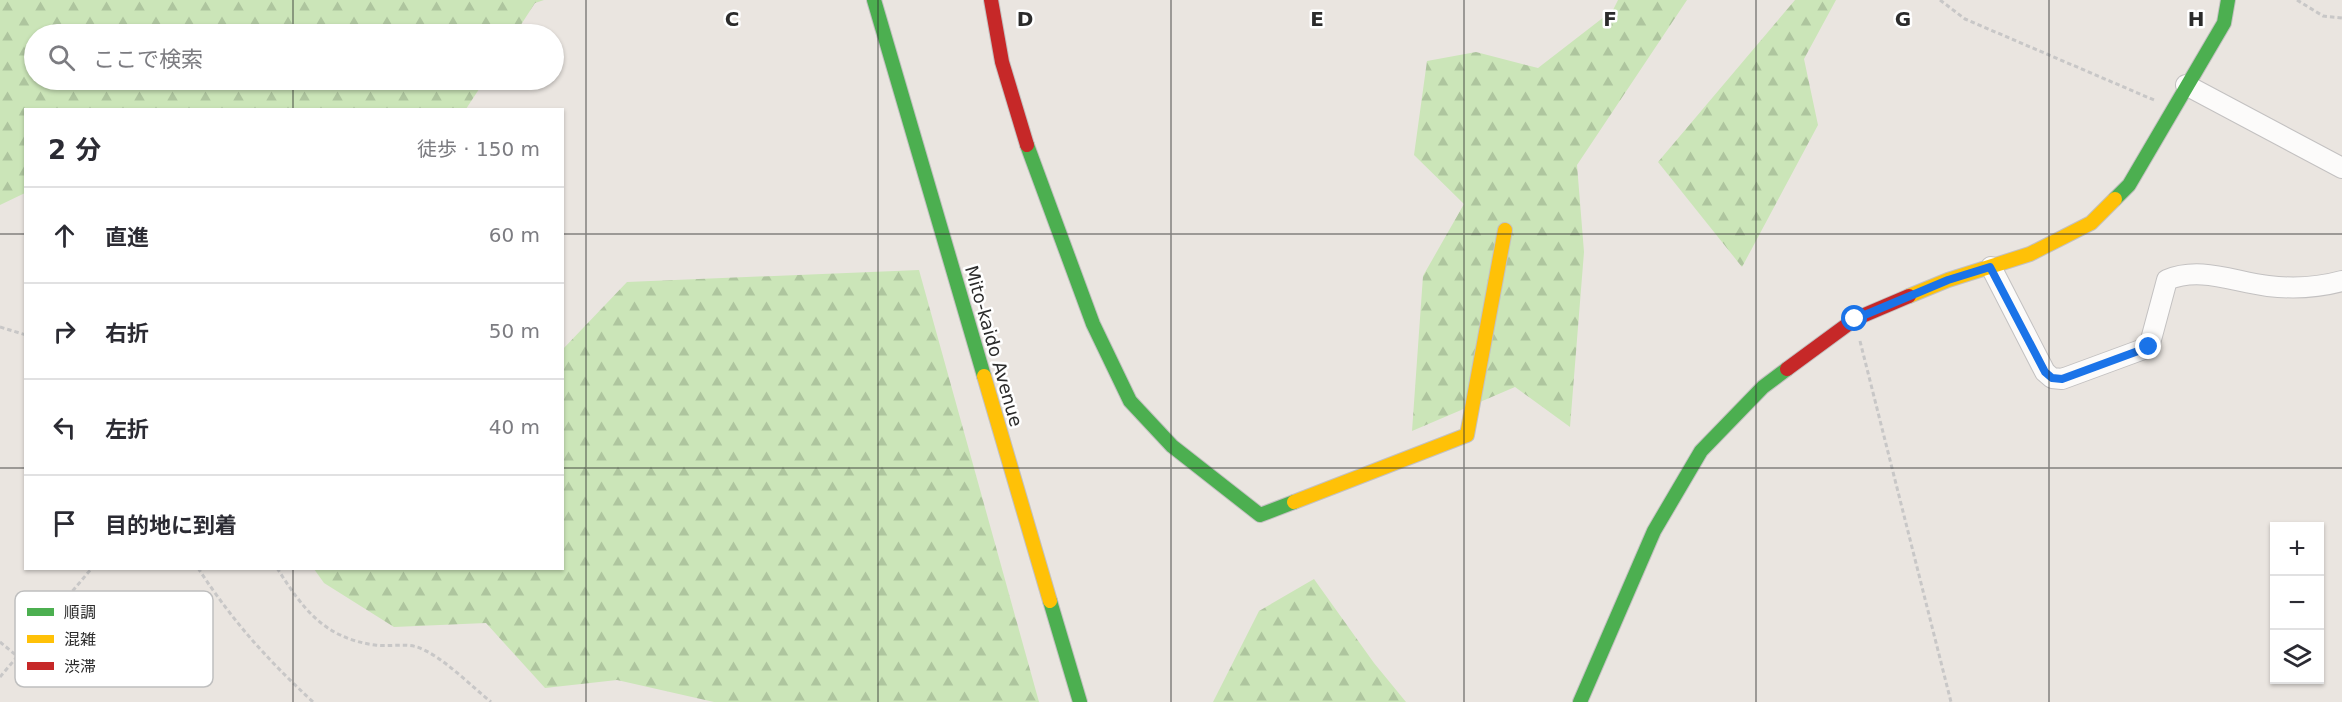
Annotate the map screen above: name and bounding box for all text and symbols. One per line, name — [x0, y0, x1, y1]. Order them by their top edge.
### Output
text: C — [725, 7, 739, 31]
text: D — [1017, 7, 1033, 31]
text: E — [1310, 7, 1324, 31]
text: F — [1603, 7, 1617, 31]
text: G — [1895, 7, 1911, 31]
text: H — [2188, 7, 2204, 31]
search box — [24, 24, 564, 90]
icon: search — [45, 41, 78, 74]
text: ここで検索 — [93, 47, 203, 72]
text: 2 分 — [48, 135, 101, 165]
text: 徒歩 · 150 m — [417, 137, 540, 161]
icon: ahead — [48, 219, 81, 252]
text: 60 m — [489, 223, 540, 247]
text: 直進 — [105, 225, 149, 250]
street label: Mito-kaido Avenue — [961, 263, 1027, 429]
route start — [1841, 305, 1867, 331]
icon: right — [48, 315, 81, 348]
text: 50 m — [489, 319, 540, 343]
text: 右折 — [105, 321, 149, 346]
route end — [2135, 333, 2161, 359]
icon: left — [48, 411, 81, 444]
text: 40 m — [489, 415, 540, 439]
text: 左折 — [105, 417, 149, 442]
icon: arrive — [48, 507, 81, 540]
text: 目的地に到着 — [105, 513, 237, 538]
map controls — [2270, 522, 2324, 684]
button: + — [2270, 522, 2324, 576]
button: − — [2270, 576, 2324, 630]
legend — [15, 591, 213, 687]
text: 順調 — [64, 603, 96, 622]
text: 混雑 — [64, 630, 96, 649]
button: layers — [2270, 630, 2324, 684]
text: 渋滞 — [64, 657, 96, 676]

